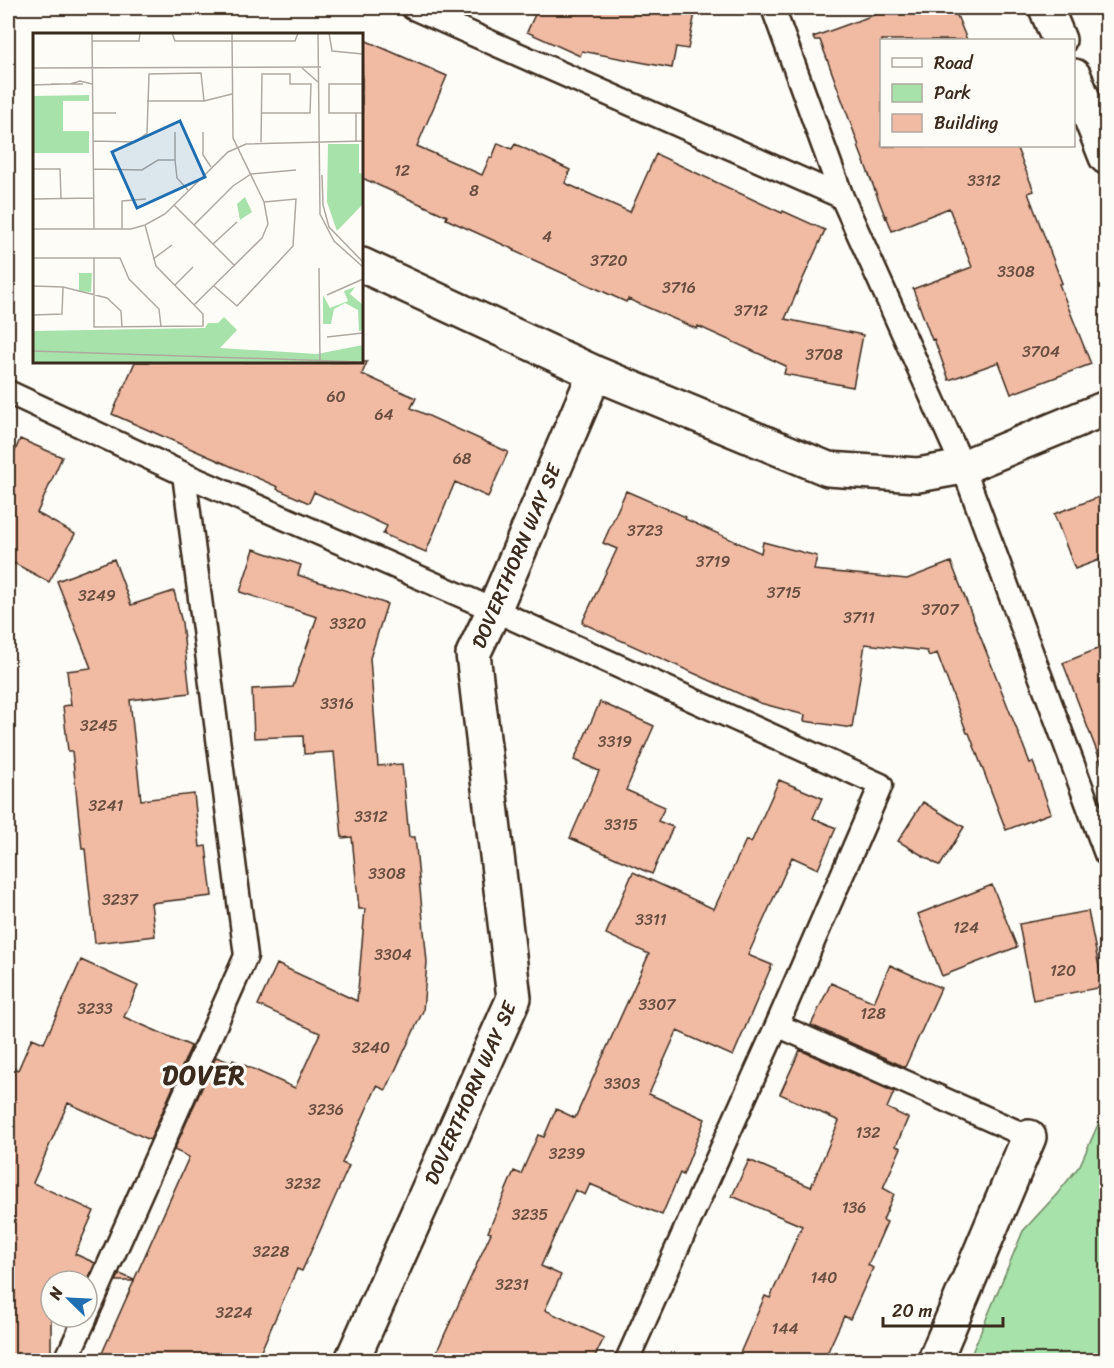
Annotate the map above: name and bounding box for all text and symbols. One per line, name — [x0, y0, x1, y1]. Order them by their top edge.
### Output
inset map — [33, 33, 363, 363]
legend — [880, 39, 1075, 147]
text: Road — [934, 47, 974, 79]
text: Park — [934, 77, 971, 109]
text: Building — [934, 107, 998, 139]
house number: 12 — [394, 156, 410, 185]
house number: 3312 — [967, 166, 1001, 195]
house number: 8 — [469, 176, 479, 205]
house number: 4 — [542, 222, 552, 251]
house number: 3720 — [590, 246, 628, 275]
house number: 3308 — [997, 257, 1035, 286]
house number: 3716 — [662, 273, 696, 302]
house number: 3712 — [734, 296, 768, 325]
house number: 3704 — [1022, 337, 1060, 366]
house number: 3708 — [805, 340, 843, 369]
house number: 60 — [326, 382, 346, 411]
house number: 64 — [374, 400, 394, 429]
house number: 68 — [453, 444, 472, 473]
street label: DOVERTHORN WAY SE — [462, 457, 572, 654]
house number: 3723 — [627, 516, 663, 545]
house number: 3719 — [696, 547, 730, 576]
house number: 3715 — [767, 578, 802, 607]
house number: 3249 — [78, 581, 116, 610]
house number: 3707 — [921, 595, 959, 624]
house number: 3711 — [843, 603, 875, 632]
house number: 3320 — [330, 609, 366, 638]
house number: 3316 — [320, 689, 354, 718]
house number: 3245 — [80, 711, 118, 740]
house number: 3319 — [598, 727, 632, 756]
house number: 3241 — [89, 791, 124, 820]
house number: 3312 — [354, 802, 388, 831]
house number: 3315 — [604, 810, 638, 839]
house number: 3308 — [368, 859, 406, 888]
house number: 3237 — [102, 885, 139, 914]
house number: 3311 — [635, 905, 667, 934]
house number: 124 — [953, 913, 979, 942]
house number: 3304 — [374, 940, 412, 969]
house number: 120 — [1050, 956, 1076, 985]
house number: 3307 — [639, 990, 676, 1019]
house number: 3233 — [77, 994, 113, 1023]
street label: DOVERTHORN WAY SE — [414, 994, 527, 1191]
house number: 128 — [860, 999, 886, 1028]
house number: 3240 — [352, 1033, 390, 1062]
district label: DOVER — [162, 1052, 246, 1098]
house number: 3303 — [604, 1069, 640, 1098]
house number: 3236 — [308, 1095, 344, 1124]
house number: 132 — [856, 1118, 880, 1147]
house number: 3239 — [549, 1139, 585, 1168]
house number: 3232 — [285, 1169, 321, 1198]
house number: 136 — [842, 1193, 866, 1222]
house number: 3235 — [512, 1200, 549, 1229]
house number: 3228 — [253, 1237, 290, 1266]
house number: 140 — [811, 1263, 837, 1292]
north arrow — [39, 1269, 99, 1329]
house number: 3231 — [495, 1270, 529, 1299]
text: N — [40, 1281, 72, 1305]
scale bar — [883, 1290, 1003, 1328]
text: 20 m — [892, 1295, 932, 1327]
house number: 3224 — [215, 1298, 253, 1327]
house number: 144 — [772, 1314, 798, 1343]

